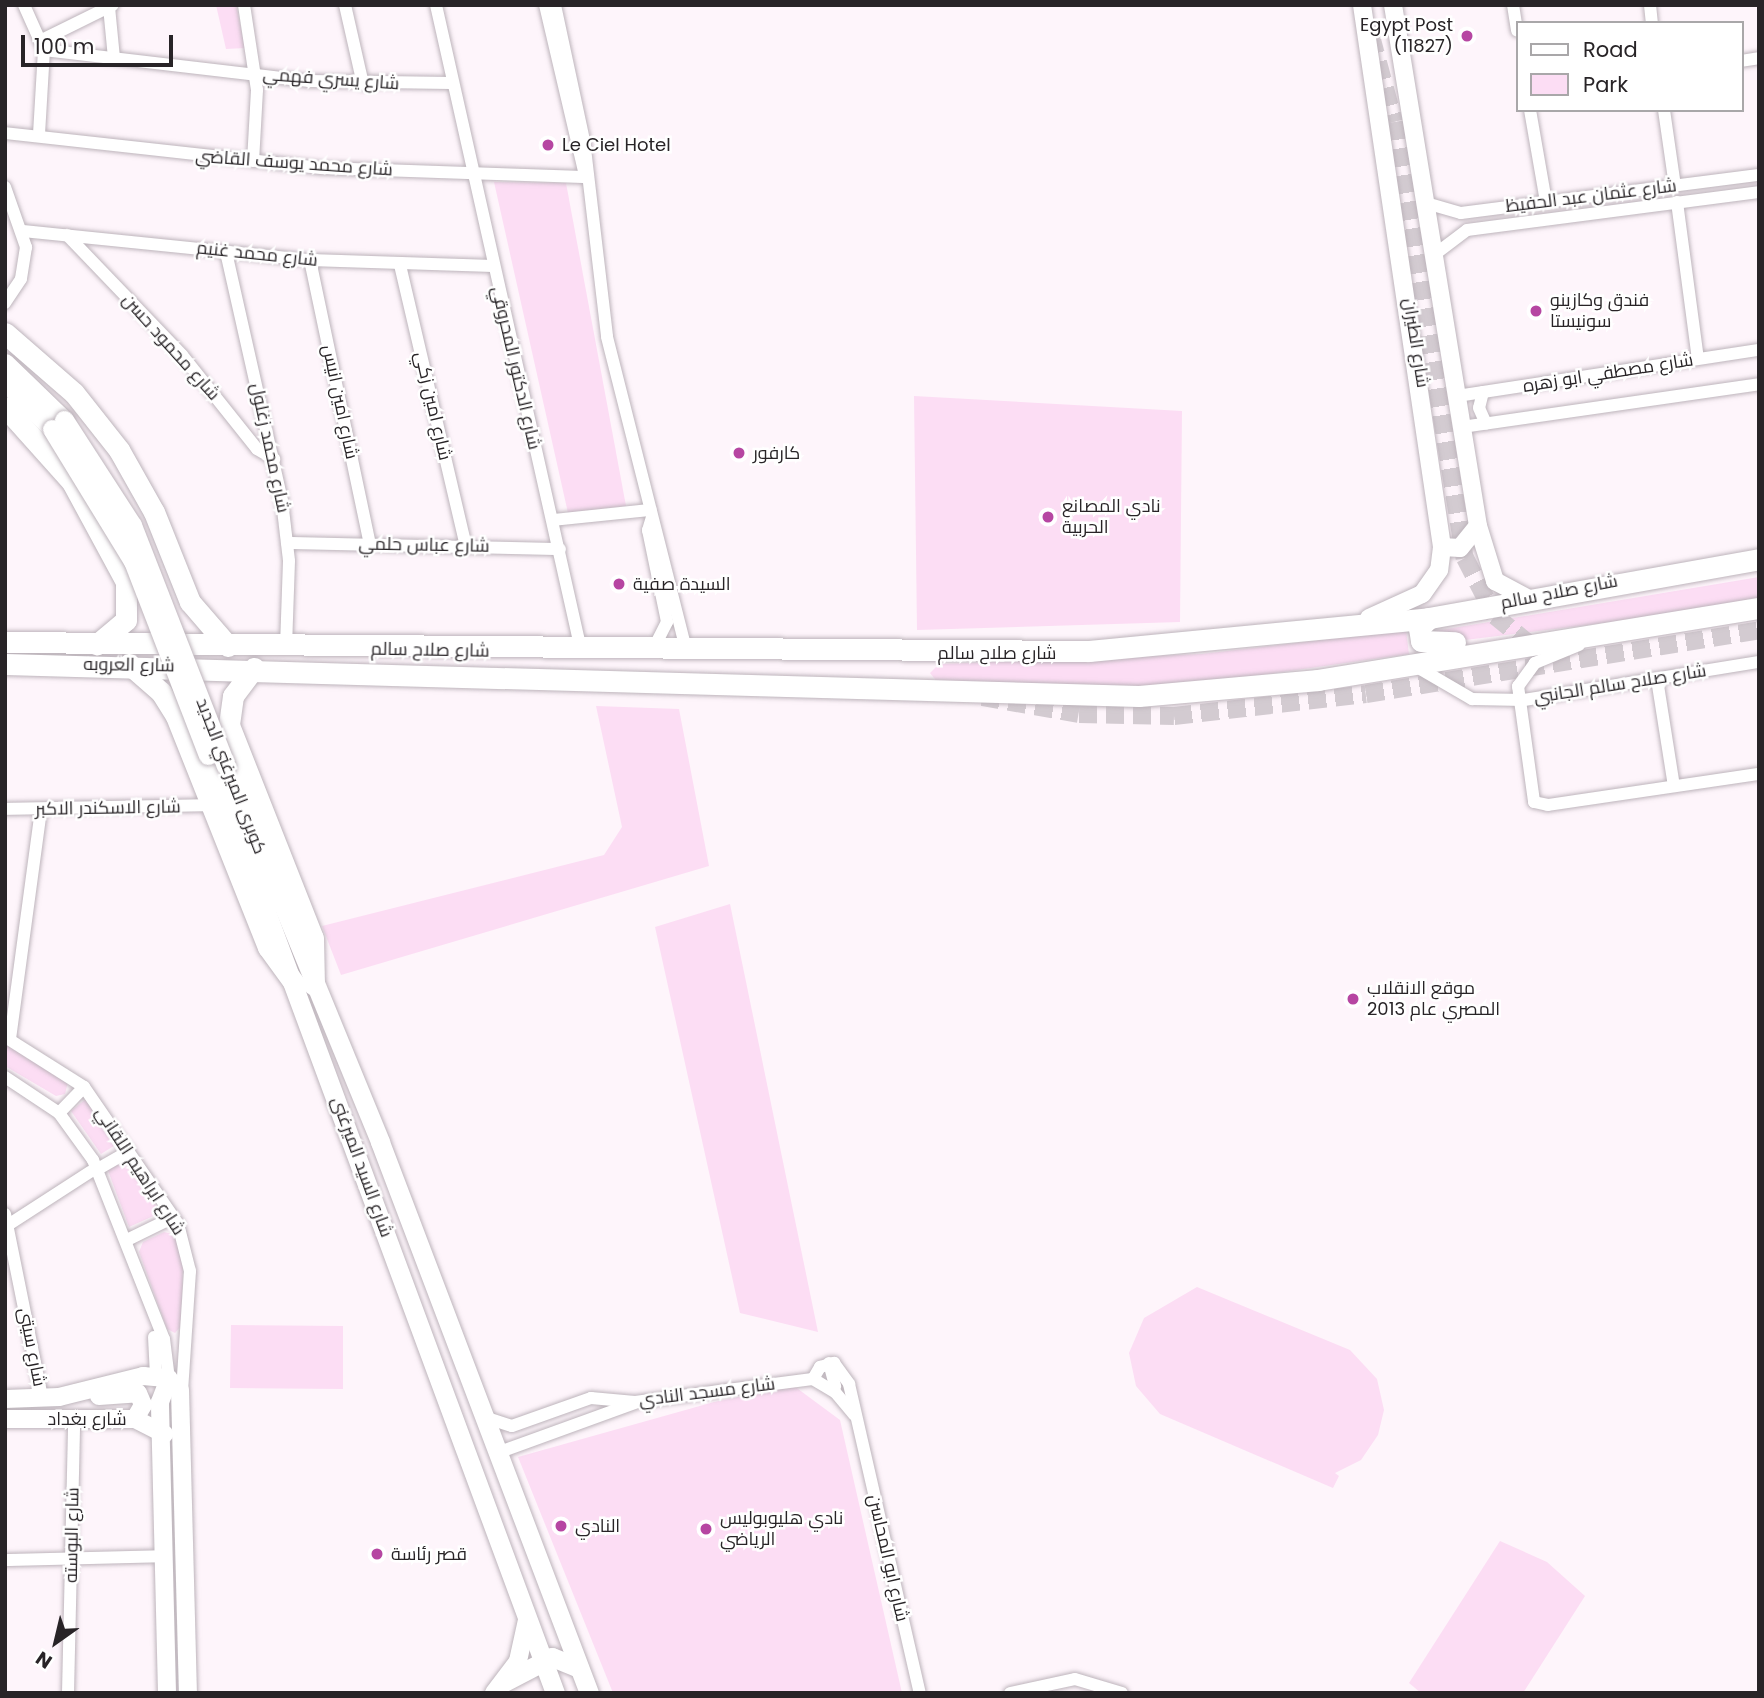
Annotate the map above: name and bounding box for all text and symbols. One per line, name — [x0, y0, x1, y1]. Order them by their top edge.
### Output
place label: Egypt Post (11827) — [1360, 15, 1453, 58]
scale bar — [24, 21, 177, 65]
legend — [1516, 21, 1743, 112]
marker: Egypt Post (11827) — [1459, 28, 1475, 44]
text: 100 m — [34, 32, 94, 61]
text: Road — [1583, 35, 1638, 64]
street label: شارع يسري فهمي — [262, 63, 400, 95]
text: Park — [1583, 70, 1628, 99]
place label: Le Ciel Hotel — [562, 134, 671, 156]
marker: Le Ciel Hotel — [540, 137, 556, 153]
street label: شارع محمد يوسف القاضي — [195, 145, 393, 181]
street label: شارع عثمان عبد الحفيظ — [1504, 175, 1678, 217]
street label: شارع محمد غنيم — [195, 237, 319, 271]
street label: شارع الدكتور المحروقي — [487, 284, 545, 452]
street label: شارع محمود حسن — [118, 289, 224, 405]
place label: فندق وكازينو سونيستا — [1550, 290, 1649, 332]
street label: شارع الطيران — [1398, 297, 1434, 389]
marker: فندق وكازينو سونيستا — [1528, 303, 1544, 319]
street label: شارع امين انيس — [317, 343, 363, 461]
street label: شارع مصطفي ابو زهره — [1521, 349, 1695, 397]
street label: شارع امين زكي — [410, 350, 456, 462]
street label: شارع محمد زغلول — [246, 381, 294, 515]
place label: كارفور — [753, 442, 800, 464]
marker: كارفور — [731, 445, 747, 461]
place label: نادي المصانع الحربية — [1062, 496, 1161, 538]
marker: نادي المصانع الحربية — [1040, 509, 1056, 525]
street label: شارع عباس حلمي — [358, 533, 490, 557]
street label: شارع صلاح سالم — [1499, 570, 1619, 614]
place label: السيدة صفية — [633, 573, 730, 595]
marker: السيدة صفية — [611, 576, 627, 592]
street label: شارع صلاح سالم — [370, 638, 490, 662]
street label: شارع صلاح سالم — [938, 642, 1056, 664]
street label: شارع العروبه — [83, 653, 175, 677]
street label: شارع صلاح سالم الجانبي — [1532, 660, 1708, 708]
street label: كوبرى الميرغني الجديد — [191, 695, 271, 857]
street label: شارع الاسكندر الاكبر — [35, 796, 181, 820]
place label: موقع الانقلاب المصري عام 2013 — [1367, 978, 1500, 1020]
marker: موقع الانقلاب المصري عام 2013 — [1345, 991, 1361, 1007]
street label: شارع السيد الميرغنى — [327, 1094, 397, 1240]
street label: شارع ابراهيم اللقاني — [90, 1103, 190, 1239]
street label: شارع سيتى — [14, 1306, 50, 1388]
street label: شارع مسجد النادي — [638, 1373, 776, 1411]
street label: شارع بغداد — [47, 1408, 127, 1430]
street label: شارع البوسته — [60, 1487, 84, 1583]
street label: شارع ابو المحاسن — [863, 1492, 913, 1624]
place label: نادي هليوبوليس الرياضي — [720, 1508, 843, 1550]
place label: النادي — [575, 1515, 620, 1537]
marker: النادي — [553, 1518, 569, 1534]
marker: نادي هليوبوليس الرياضي — [698, 1521, 714, 1537]
place label: قصر رئاسة — [391, 1543, 467, 1565]
marker: قصر رئاسة — [369, 1546, 385, 1562]
north arrow — [21, 1607, 91, 1677]
text: N — [31, 1645, 57, 1675]

